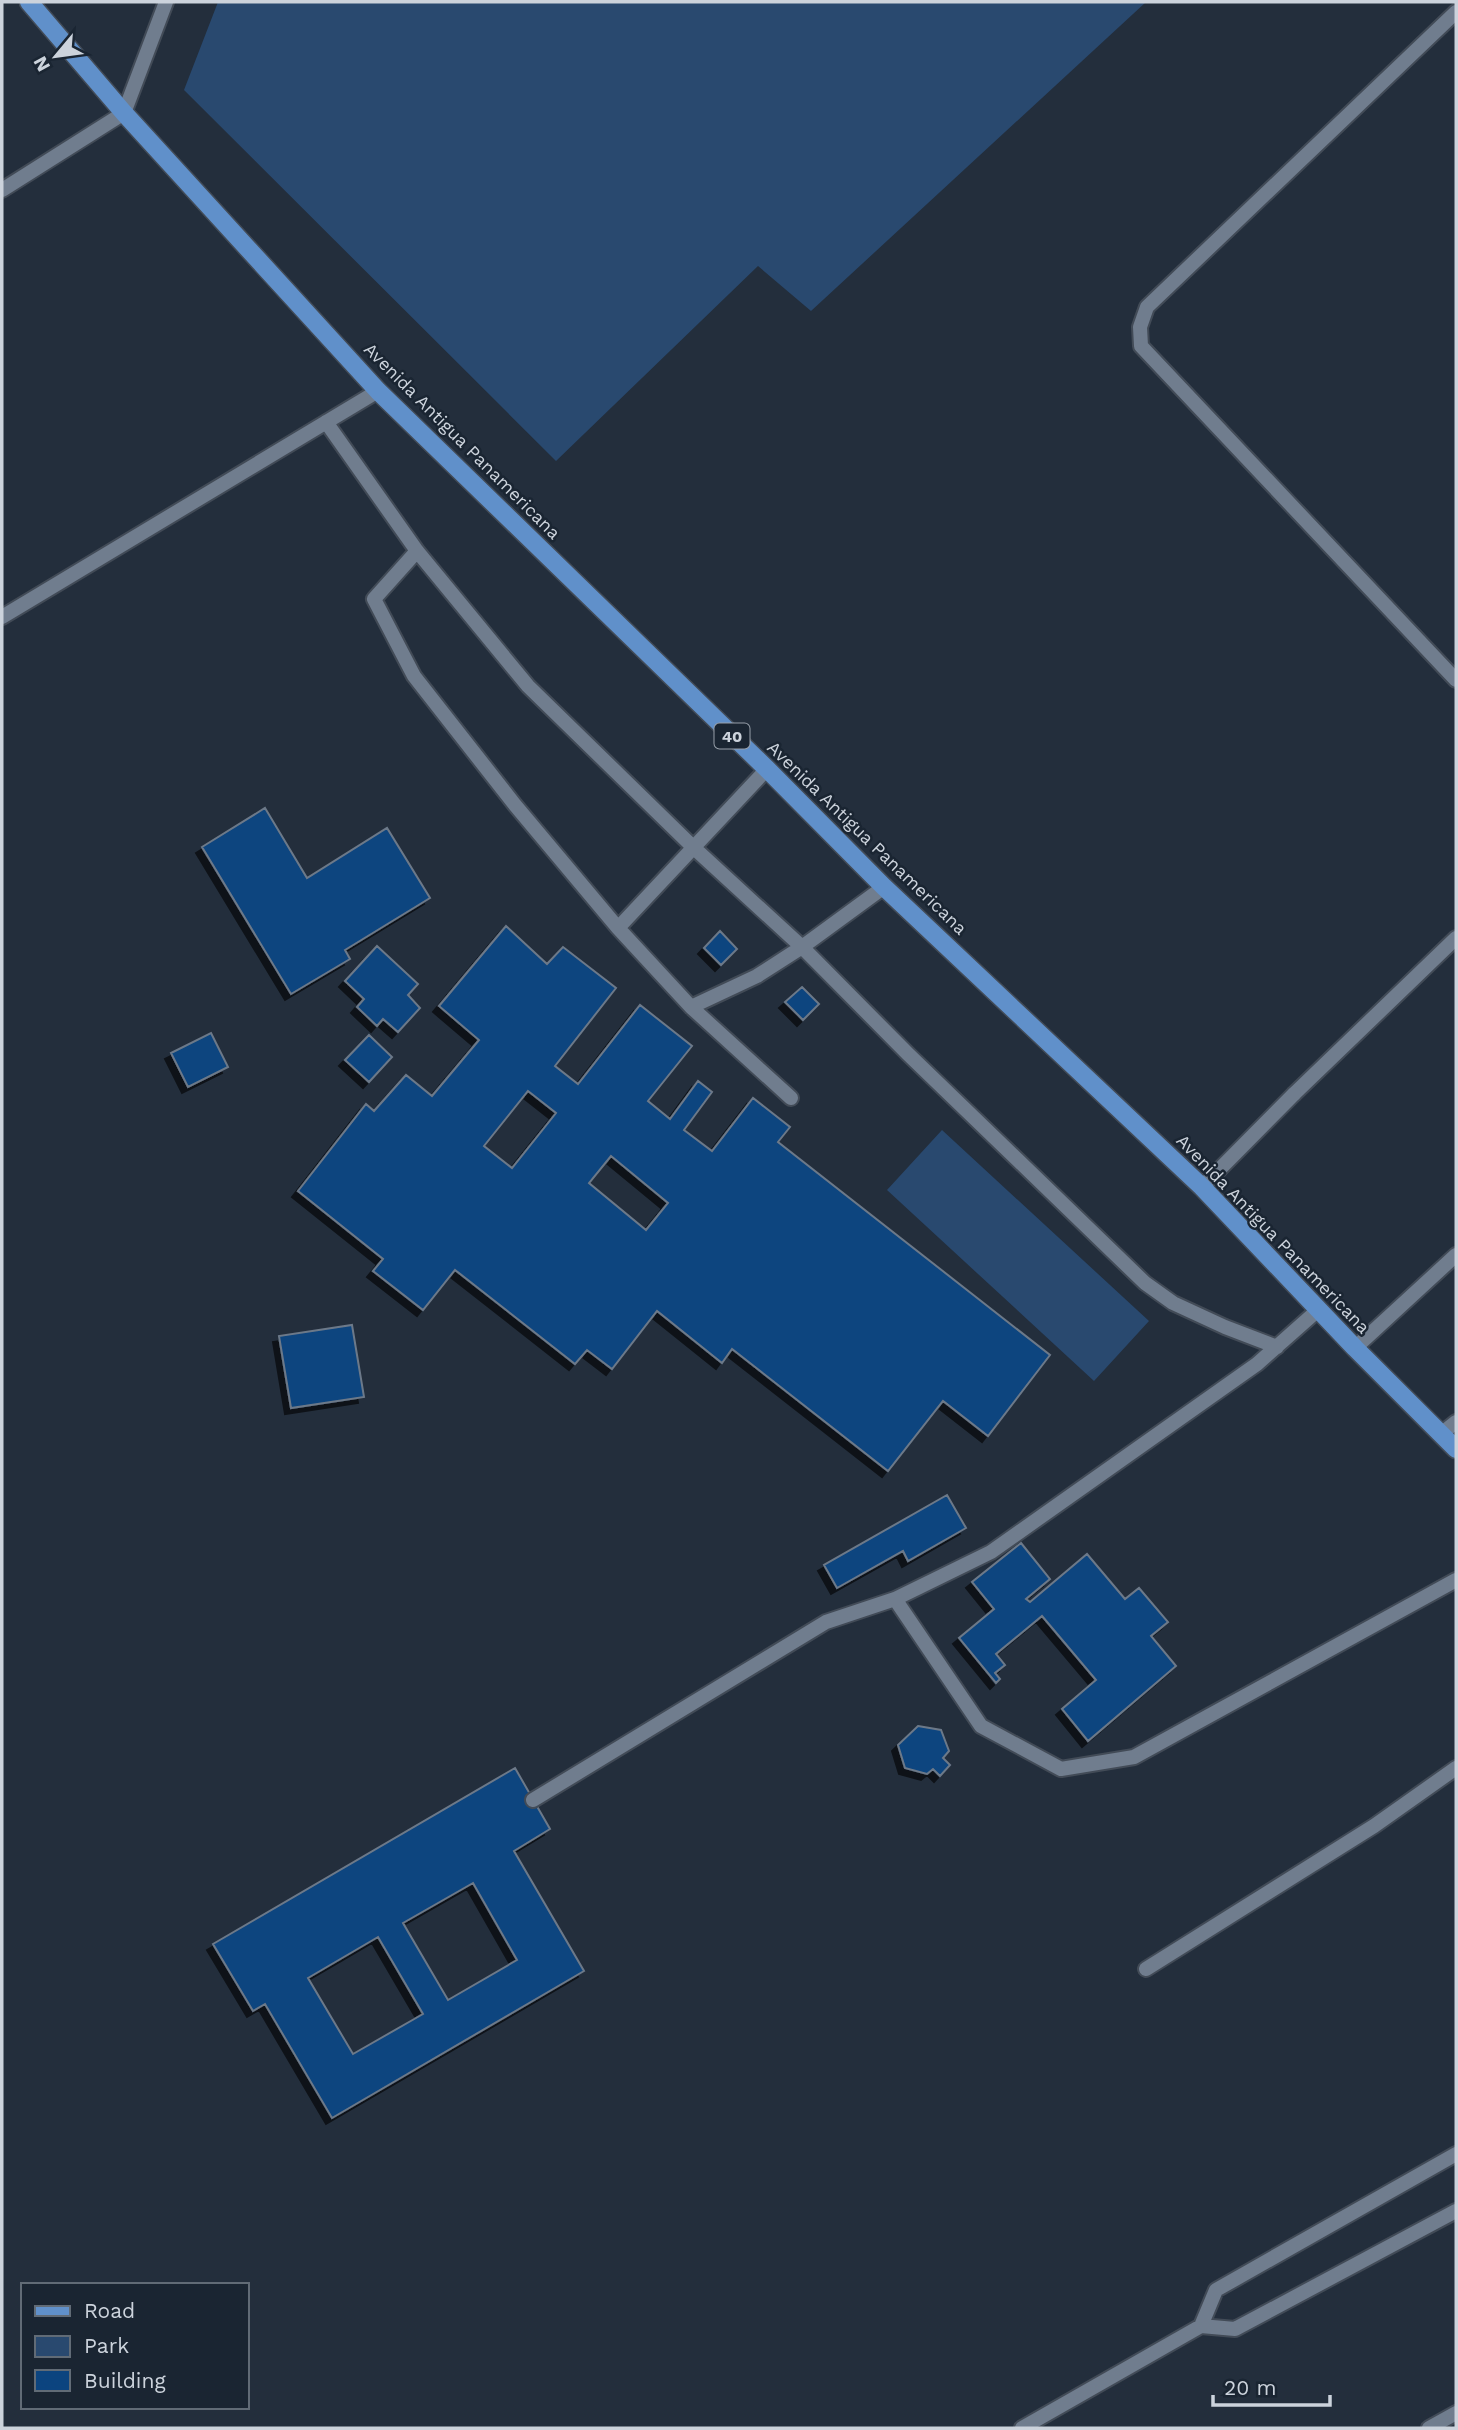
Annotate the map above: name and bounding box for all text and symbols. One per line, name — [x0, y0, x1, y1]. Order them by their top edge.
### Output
north arrow — [21, 21, 91, 91]
text: N — [28, 52, 55, 76]
street label: Avenida Antigua Panamericana — [360, 338, 565, 543]
road number: 40 — [714, 723, 750, 748]
street label: Avenida Antigua Panamericana — [763, 737, 971, 939]
street label: Avenida Antigua Panamericana — [1172, 1130, 1374, 1338]
legend — [21, 2283, 248, 2409]
text: Road — [84, 2298, 135, 2323]
text: Park — [84, 2333, 129, 2358]
scale bar — [1213, 2364, 1330, 2408]
text: Building — [84, 2368, 166, 2393]
text: 20 m — [1224, 2375, 1276, 2400]

